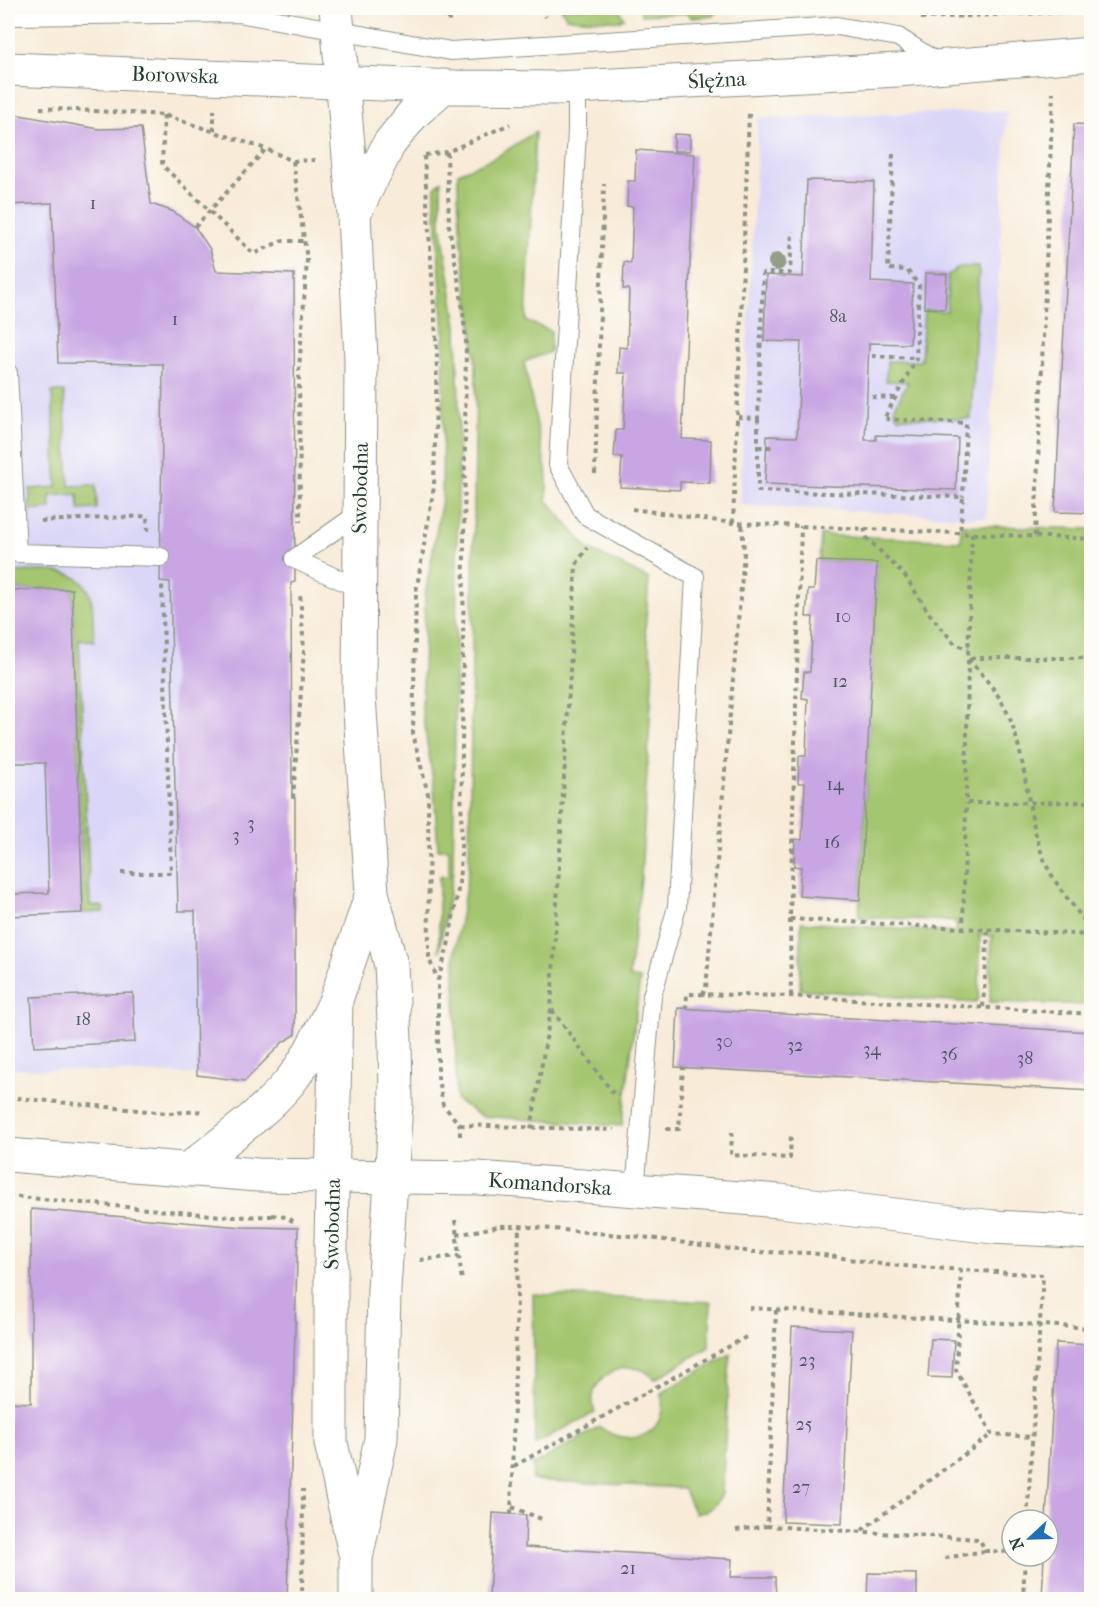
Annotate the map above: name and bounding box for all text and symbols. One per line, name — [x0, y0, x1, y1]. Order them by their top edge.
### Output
street label: Borowska — [131, 61, 219, 89]
street label: Ślężna — [687, 66, 747, 94]
house number: 1 — [90, 193, 96, 214]
house number: 8a — [829, 306, 847, 327]
house number: 1 — [172, 309, 178, 330]
street label: Swobodna — [347, 442, 373, 534]
house number: 10 — [835, 606, 851, 627]
house number: 12 — [832, 671, 848, 692]
house number: 14 — [826, 774, 844, 795]
house number: 3 — [247, 813, 255, 834]
house number: 3 — [232, 825, 240, 846]
house number: 16 — [824, 832, 840, 853]
house number: 18 — [75, 1009, 91, 1030]
house number: 30 — [715, 1031, 733, 1052]
house number: 32 — [787, 1035, 803, 1056]
house number: 34 — [863, 1039, 881, 1060]
house number: 36 — [940, 1044, 958, 1065]
house number: 38 — [1017, 1048, 1033, 1069]
street label: Komandorska — [487, 1168, 613, 1200]
street label: Swobodna — [319, 1178, 345, 1270]
house number: 23 — [799, 1350, 815, 1371]
house number: 25 — [795, 1414, 813, 1435]
house number: 27 — [792, 1477, 810, 1498]
north arrow — [1000, 1508, 1060, 1568]
text: N — [1005, 1533, 1028, 1553]
house number: 21 — [620, 1558, 636, 1579]

